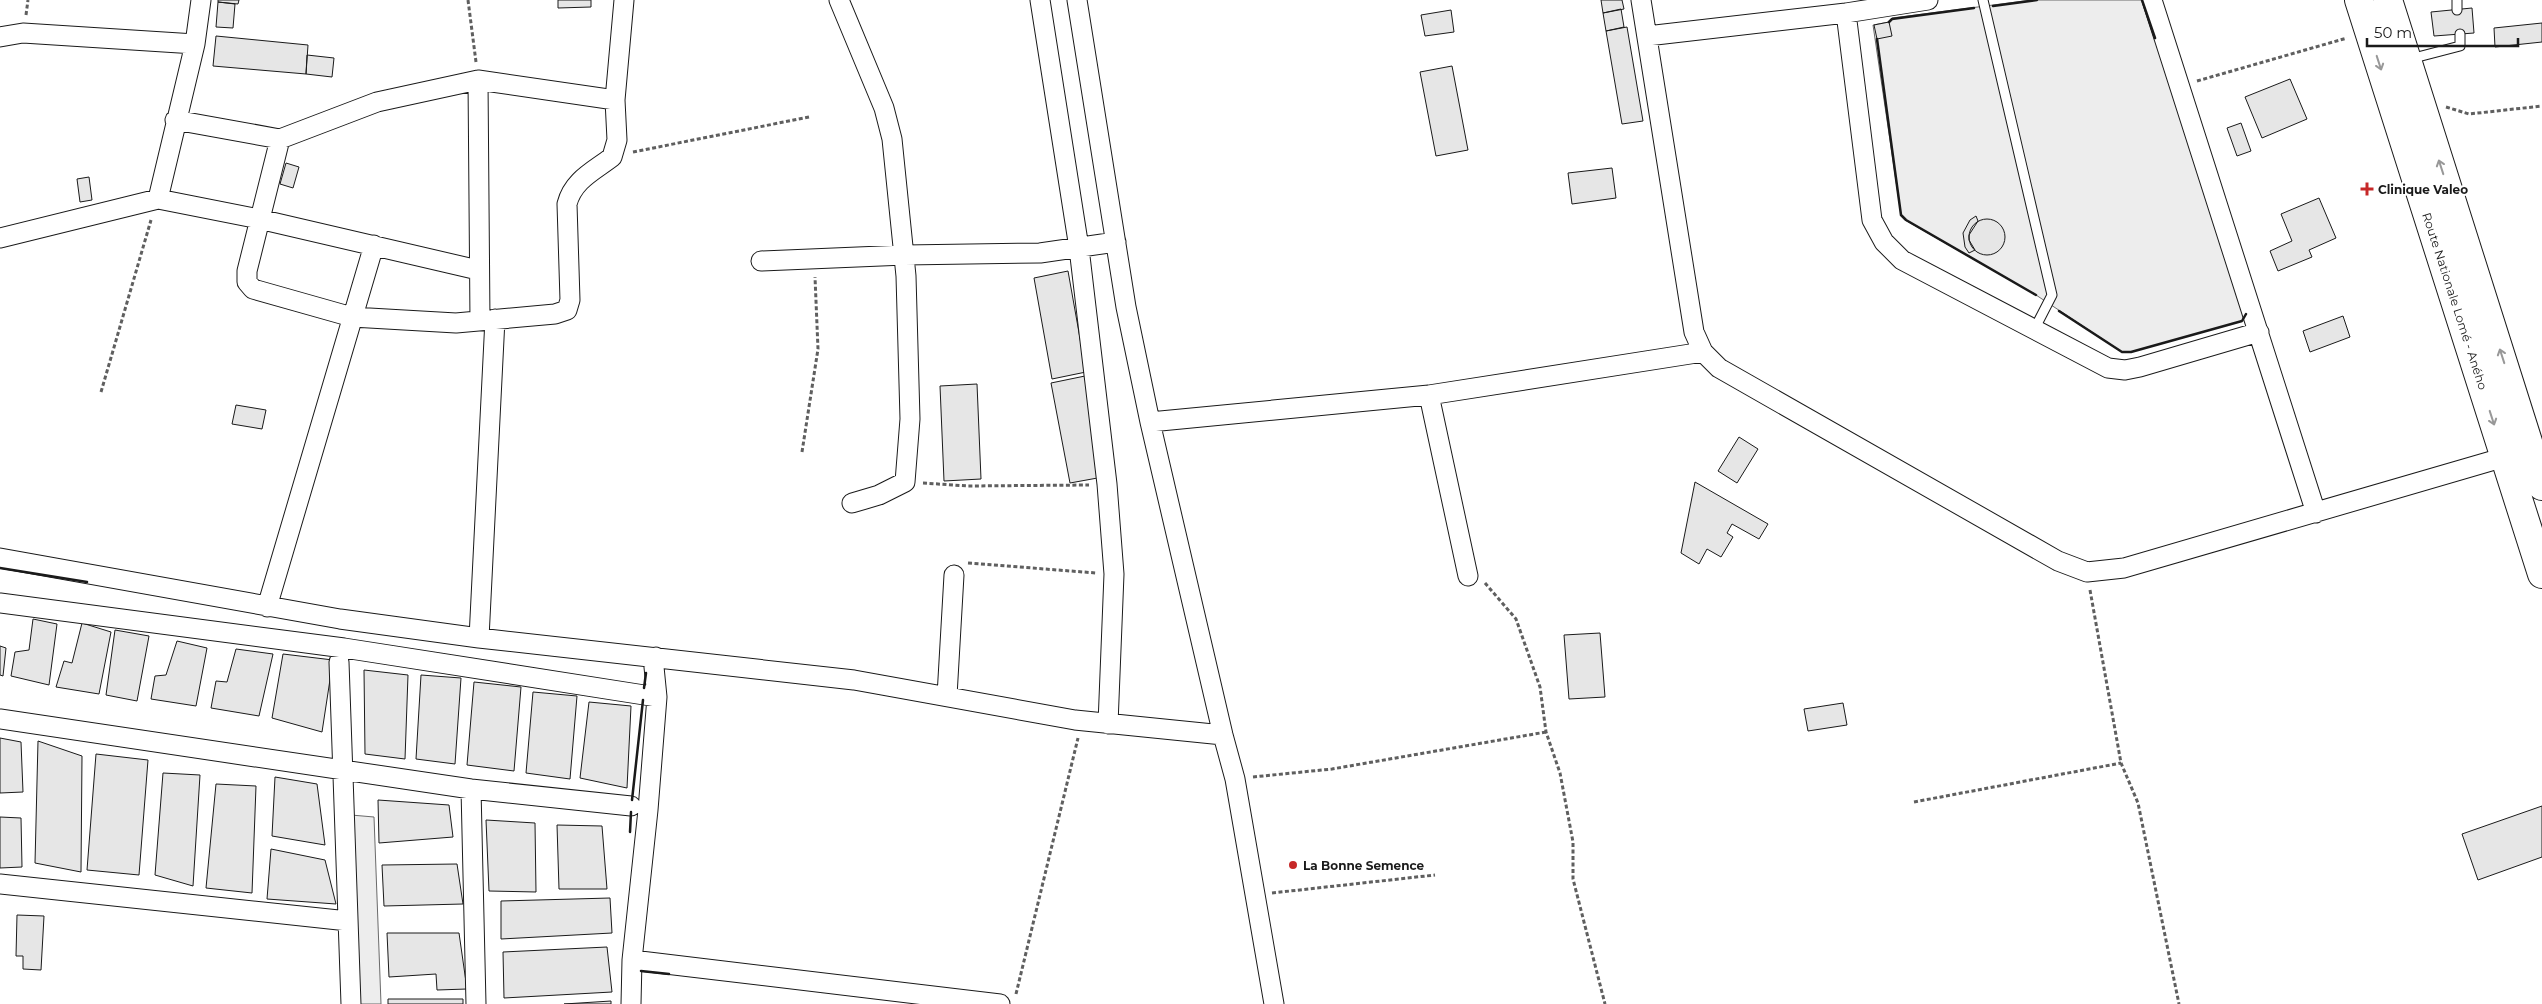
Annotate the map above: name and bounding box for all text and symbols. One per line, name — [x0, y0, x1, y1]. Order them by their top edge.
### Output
scale bar — [2367, 15, 2518, 47]
text: 50 m — [2374, 23, 2412, 42]
one-way arrow — [2375, 55, 2385, 71]
one-way arrow — [2436, 160, 2446, 176]
marker: Clinique Valeo — [2360, 182, 2374, 196]
place label: Clinique Valeo — [2378, 182, 2468, 197]
street label: Route Nationale Lomé - Aného — [2419, 210, 2491, 392]
one-way arrow — [2496, 348, 2506, 364]
one-way arrow — [2488, 410, 2498, 426]
place label: La Bonne Semence — [1303, 858, 1425, 873]
marker: La Bonne Semence — [1287, 859, 1299, 871]

